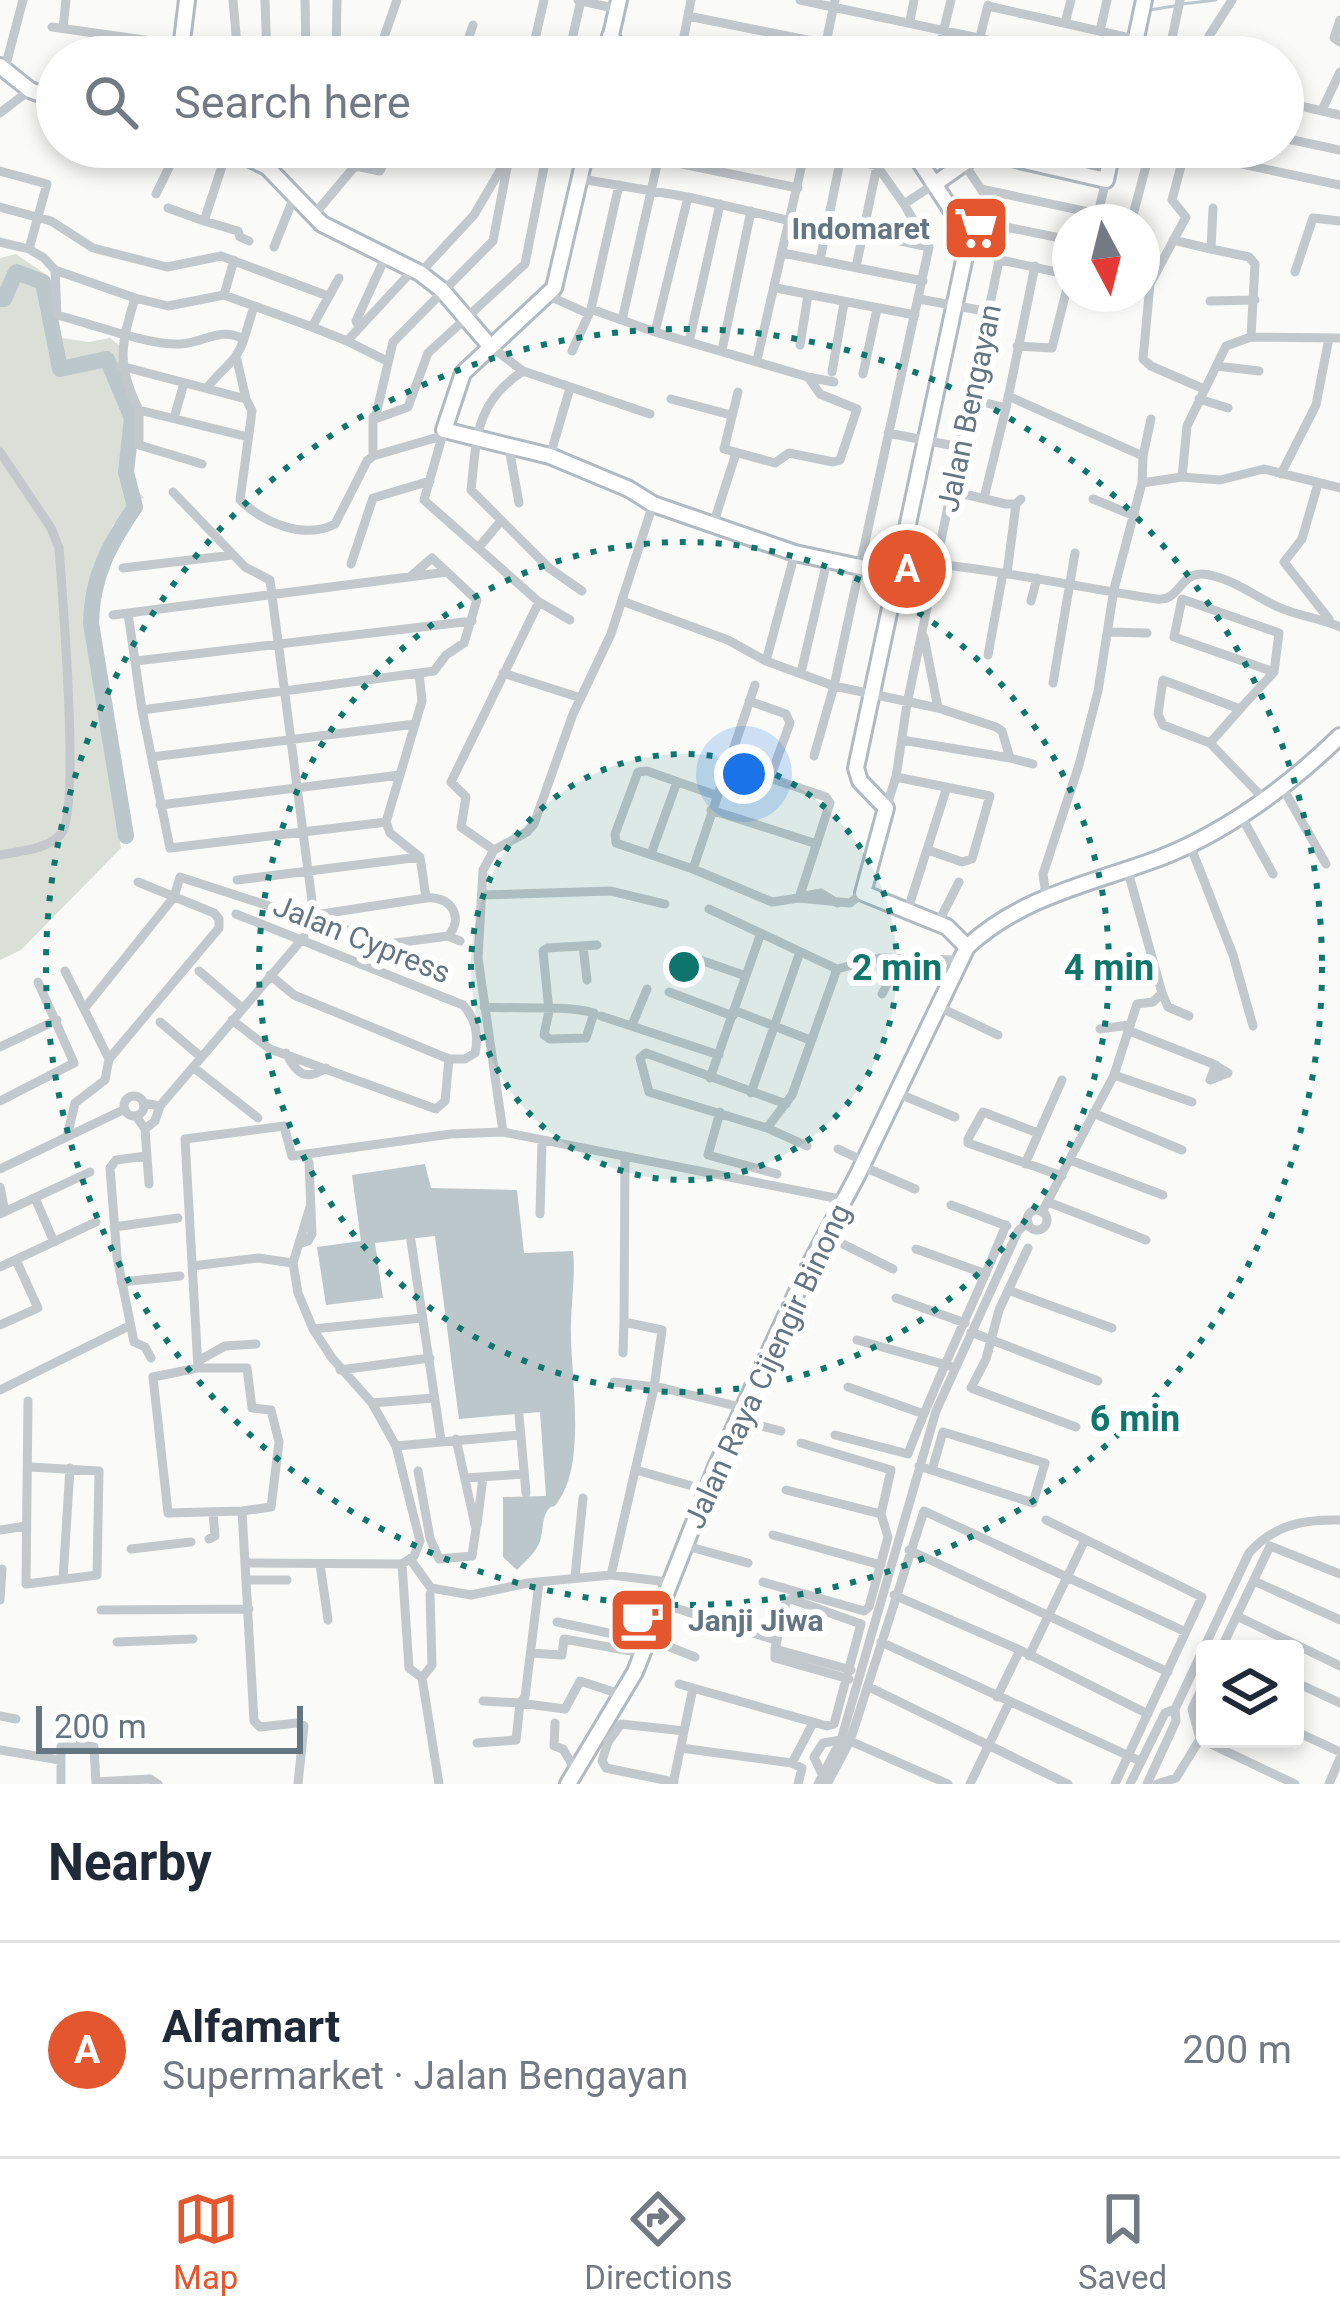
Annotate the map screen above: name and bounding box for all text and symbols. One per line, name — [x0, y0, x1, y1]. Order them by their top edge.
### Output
search box — [36, 36, 1304, 168]
icon: search — [78, 69, 144, 135]
text: Search here — [174, 76, 411, 129]
supermarket icon: Indomaret — [941, 193, 1011, 263]
north arrow — [1052, 204, 1160, 312]
place label: Indomaret — [791, 211, 930, 246]
street label: Jalan Bengayan — [930, 301, 1008, 515]
pin: A — [868, 524, 946, 614]
your location — [714, 744, 774, 804]
street label: Jalan Cypress — [268, 888, 456, 990]
centre of rings — [663, 946, 705, 988]
text: 2 min — [852, 947, 942, 989]
text: 4 min — [1064, 947, 1154, 989]
street label: Jalan Raya Cijengir Binong — [676, 1198, 858, 1534]
text: 6 min — [1090, 1398, 1180, 1440]
cafe icon: Janji Jiwa — [607, 1585, 677, 1655]
place label: Janji Jiwa — [688, 1603, 824, 1638]
map controls — [1196, 1640, 1304, 1748]
button: layers — [1196, 1640, 1304, 1748]
scale bar — [36, 1700, 303, 1753]
text: 200 m — [54, 1707, 147, 1746]
text: Nearby — [48, 1833, 212, 1892]
text: Alfamart — [162, 2000, 340, 2053]
text: A — [74, 2027, 100, 2073]
text: 200 m — [1182, 2027, 1292, 2073]
text: Supermarket · Jalan Bengayan — [162, 2053, 688, 2099]
tab: Map — [173, 2186, 239, 2297]
tab: Directions — [584, 2186, 733, 2297]
tab: Saved — [1078, 2186, 1167, 2297]

